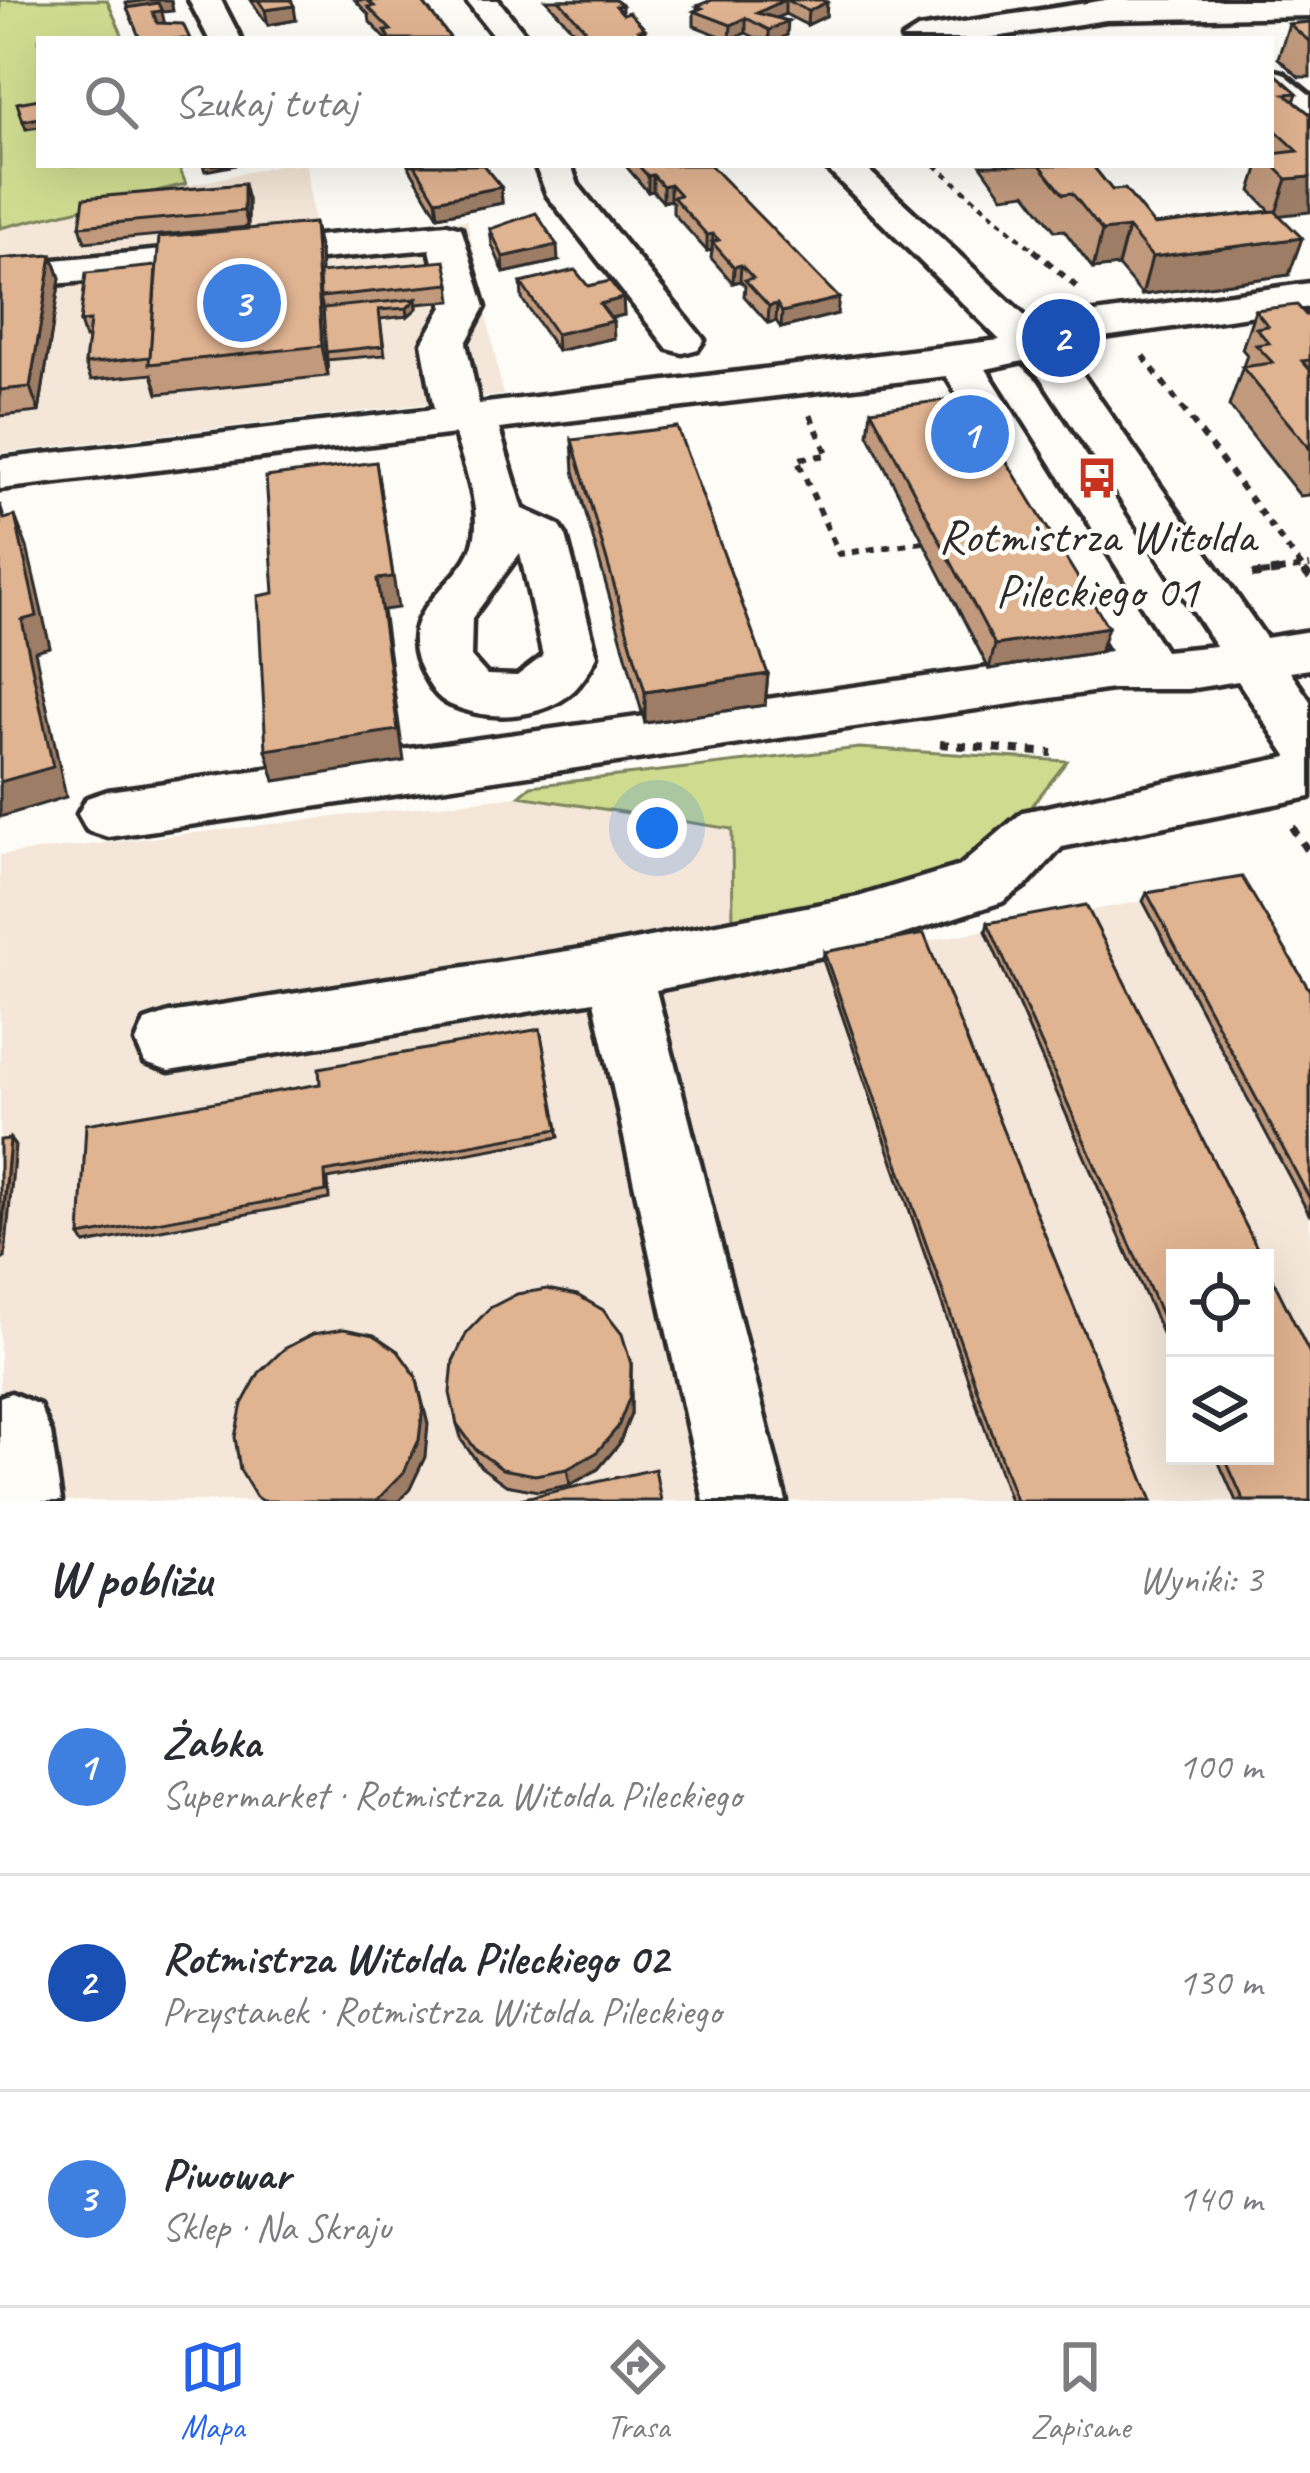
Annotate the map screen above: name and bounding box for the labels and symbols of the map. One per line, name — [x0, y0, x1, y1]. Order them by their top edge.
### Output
pin: 3 — [203, 258, 281, 348]
pin: 2 — [1022, 293, 1100, 383]
pin: 1 — [931, 389, 1009, 479]
bus stop icon: Rotmistrza Witolda Pileckiego 01 — [1074, 455, 1120, 501]
place label: Rotmistrza Witolda Pileckiego 01 — [939, 506, 1260, 621]
your location — [627, 798, 687, 858]

